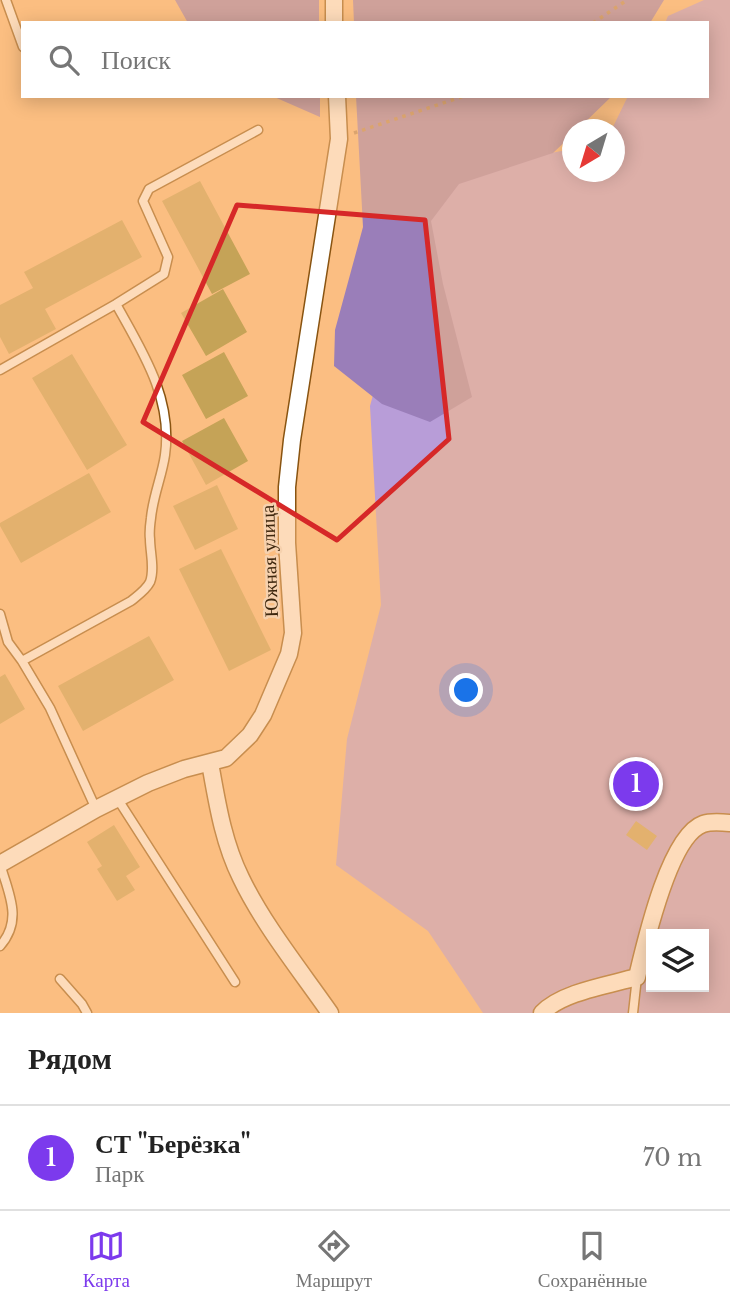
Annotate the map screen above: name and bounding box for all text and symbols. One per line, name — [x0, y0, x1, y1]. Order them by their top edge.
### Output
search box — [21, 21, 709, 98]
icon: search — [45, 41, 83, 79]
text: Поиск — [101, 44, 171, 76]
north arrow — [562, 119, 625, 182]
street label: Южная улица — [256, 504, 283, 618]
your location — [449, 673, 483, 707]
pin: 1 — [613, 758, 659, 810]
map controls — [646, 929, 709, 992]
button: layers — [646, 929, 709, 992]
text: Рядом — [28, 1040, 112, 1077]
text: СТ "Берёзка" — [95, 1128, 251, 1160]
text: 1 — [46, 1144, 56, 1172]
text: 70 m — [643, 1144, 702, 1172]
text: Парк — [95, 1160, 145, 1188]
tab: Карта — [83, 1227, 130, 1292]
tab: Маршрут — [296, 1227, 372, 1292]
tab: Сохранённые — [538, 1227, 647, 1292]

